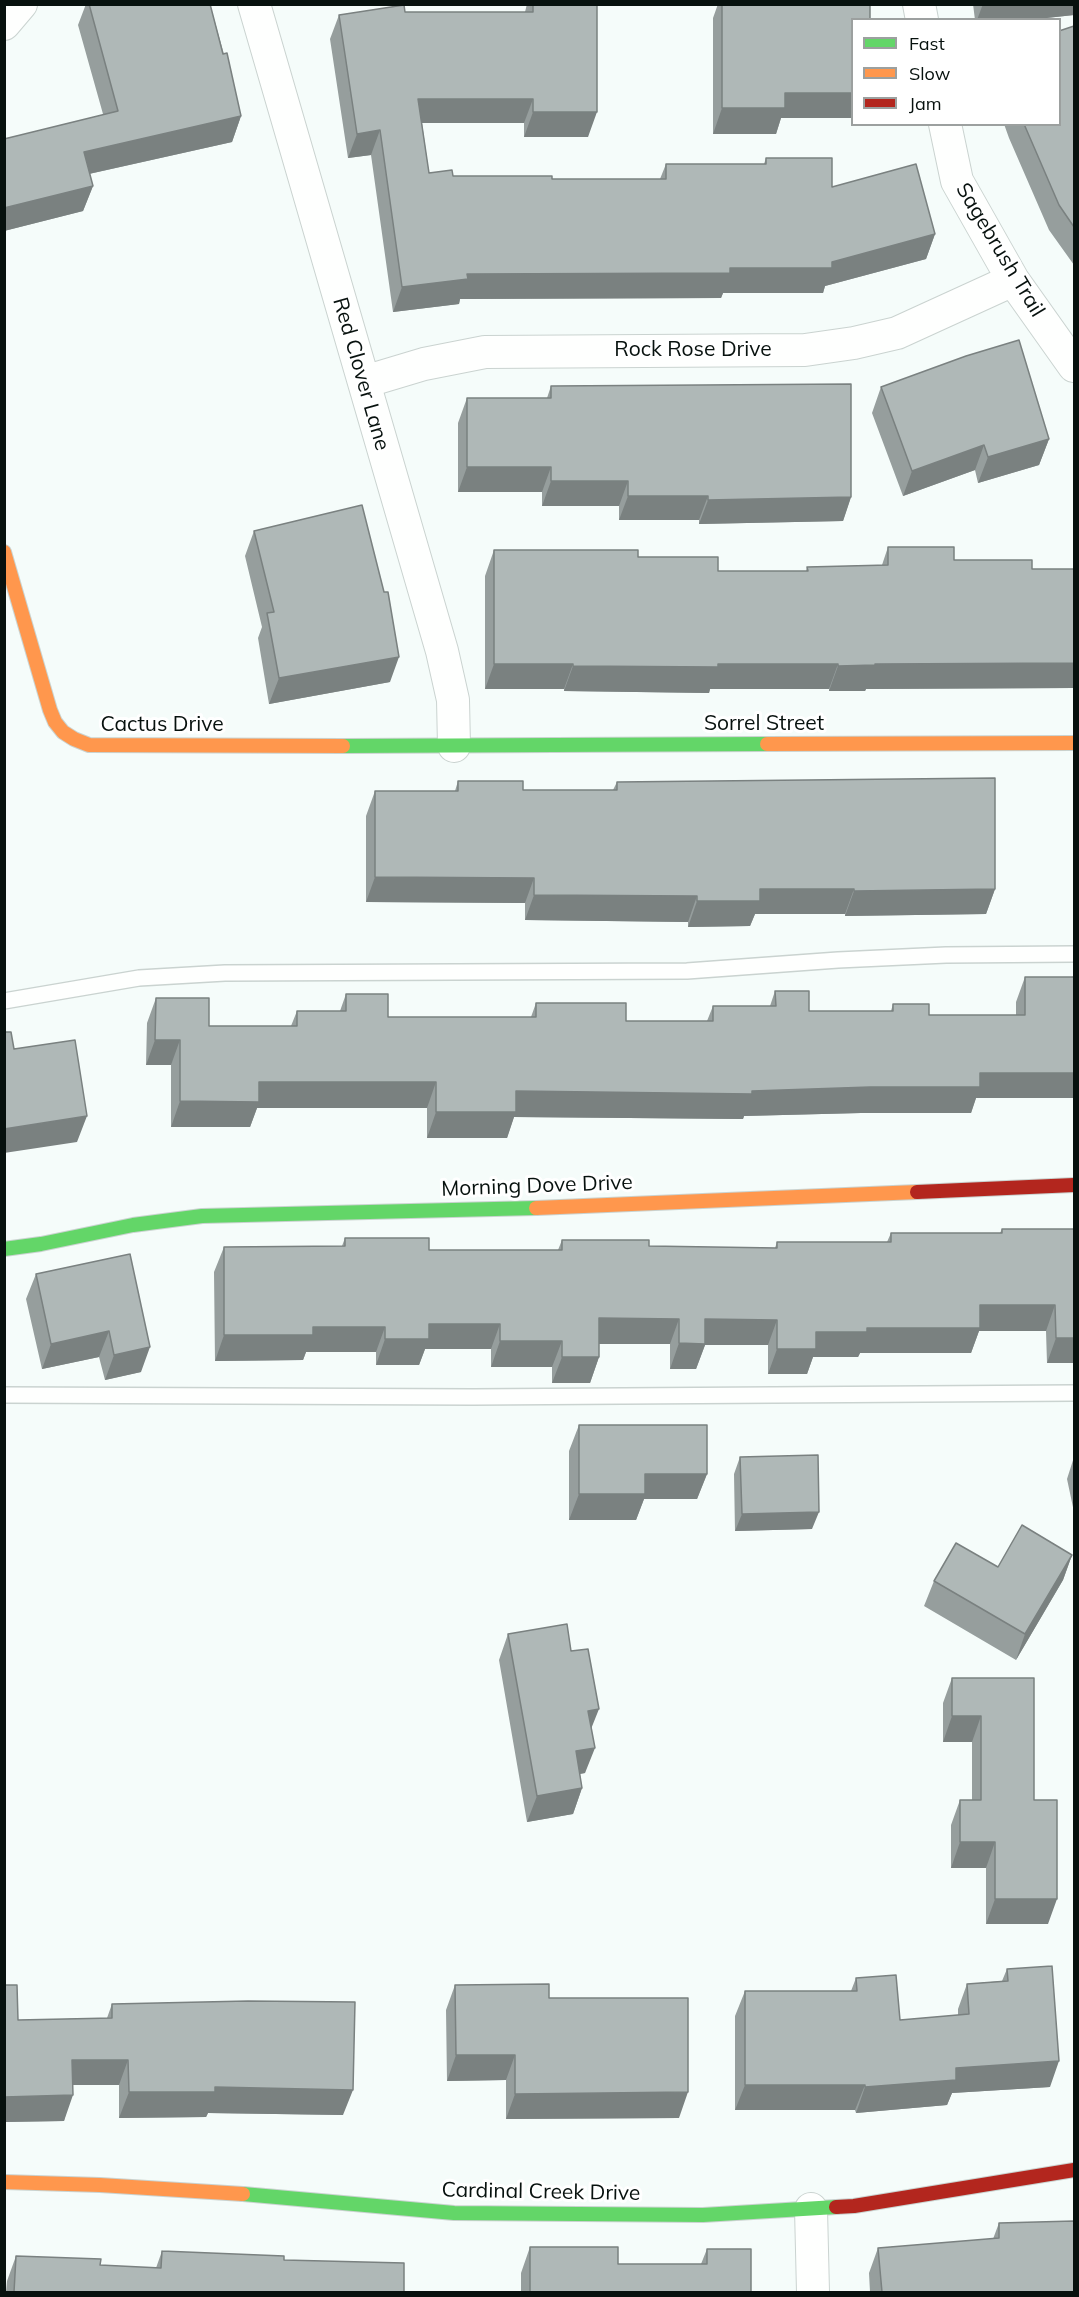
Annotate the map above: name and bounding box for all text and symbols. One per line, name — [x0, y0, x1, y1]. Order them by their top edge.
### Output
legend — [851, 18, 1061, 126]
text: Fast — [909, 32, 945, 55]
text: Slow — [909, 62, 950, 85]
text: Jam — [909, 92, 942, 115]
street label: Sagebrush Trail — [950, 179, 1050, 321]
street label: Red Clover Lane — [327, 294, 395, 454]
street label: Rock Rose Drive — [614, 337, 772, 363]
street label: Sorrel Street — [704, 711, 824, 737]
street label: Cactus Drive — [100, 712, 224, 738]
street label: Morning Dove Drive — [441, 1170, 633, 1202]
street label: Cardinal Creek Drive — [441, 2178, 641, 2206]

